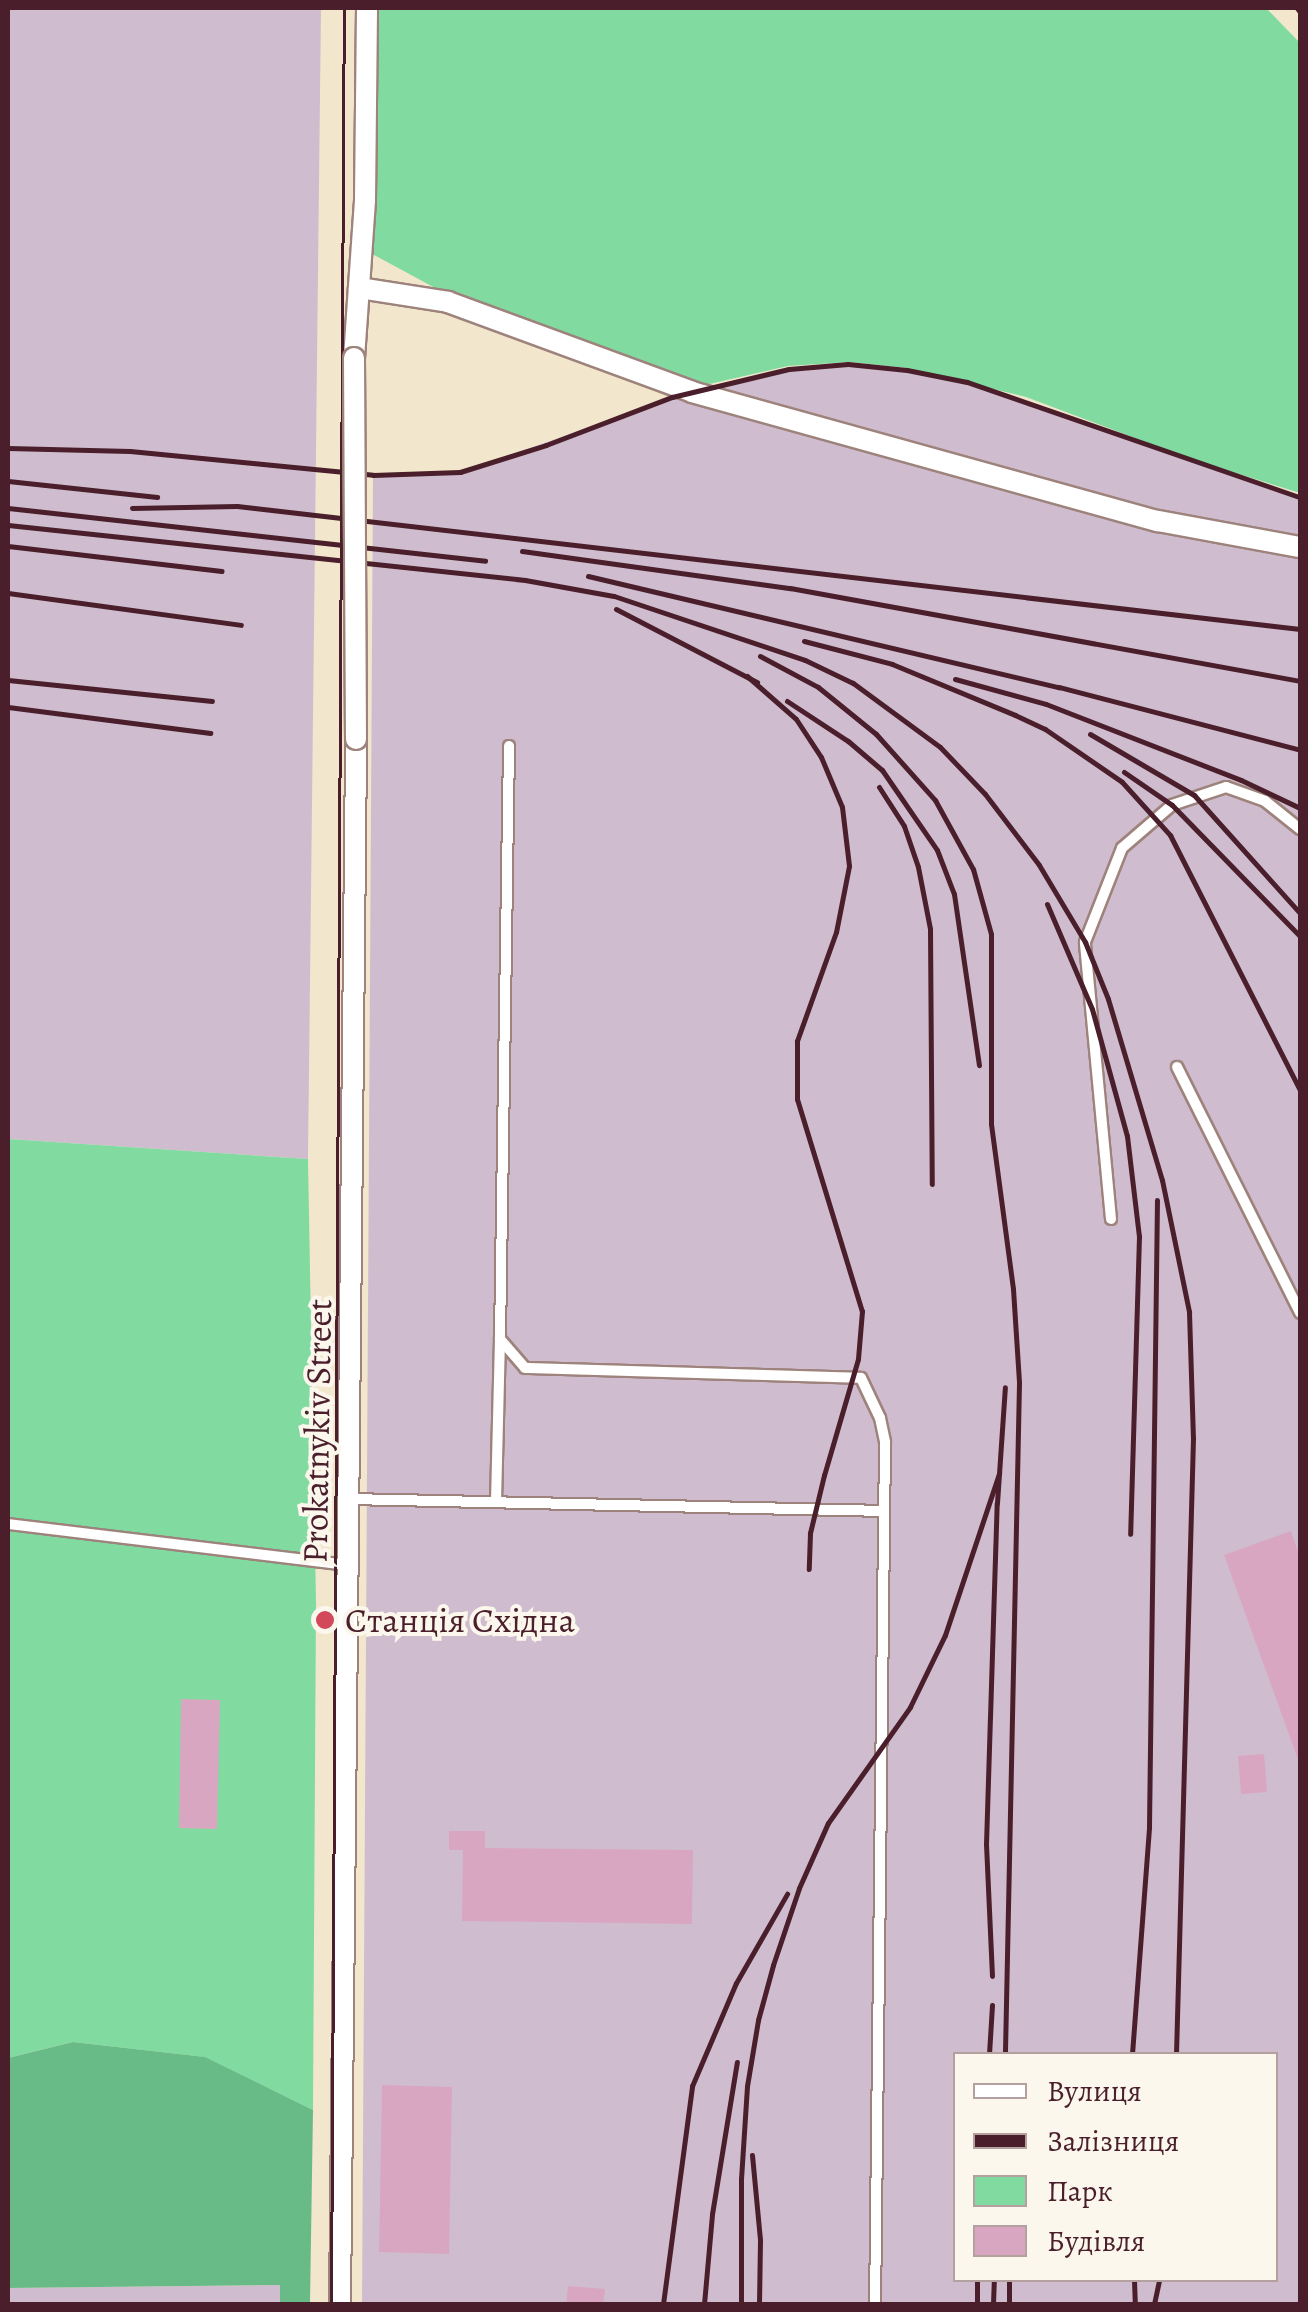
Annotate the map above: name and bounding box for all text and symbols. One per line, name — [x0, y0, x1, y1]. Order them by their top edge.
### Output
street label: Prokatnykiv Street — [294, 1299, 340, 1563]
place label: Станція Східна — [345, 1599, 575, 1641]
marker: Станція Східна — [314, 1609, 336, 1631]
legend — [953, 2052, 1278, 2282]
text: Вулиця — [1047, 2071, 1142, 2111]
text: Залізниця — [1047, 2121, 1179, 2161]
text: Парк — [1047, 2171, 1113, 2211]
text: Будівля — [1047, 2221, 1145, 2261]

